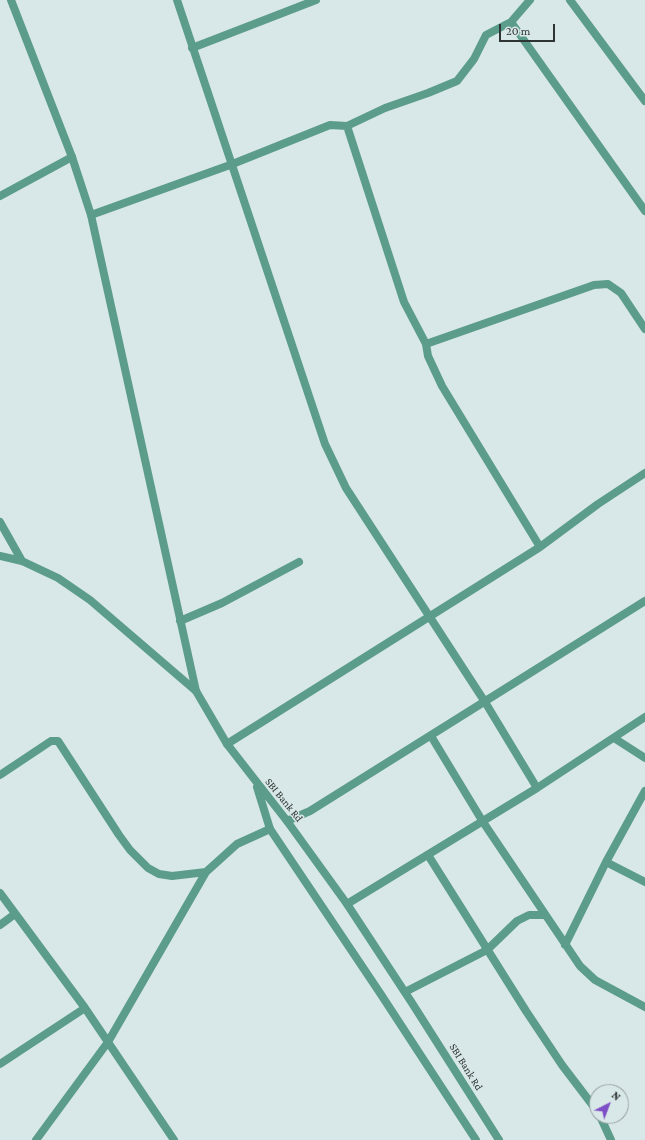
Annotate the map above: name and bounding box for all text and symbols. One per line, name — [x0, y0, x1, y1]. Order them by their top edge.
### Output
scale bar — [501, 16, 557, 42]
text: 20 m — [506, 24, 530, 38]
street label: SBI Bank Rd — [262, 775, 306, 825]
street label: SBI Bank Rd — [446, 1041, 486, 1093]
north arrow — [589, 1084, 629, 1124]
text: N — [610, 1089, 623, 1103]

